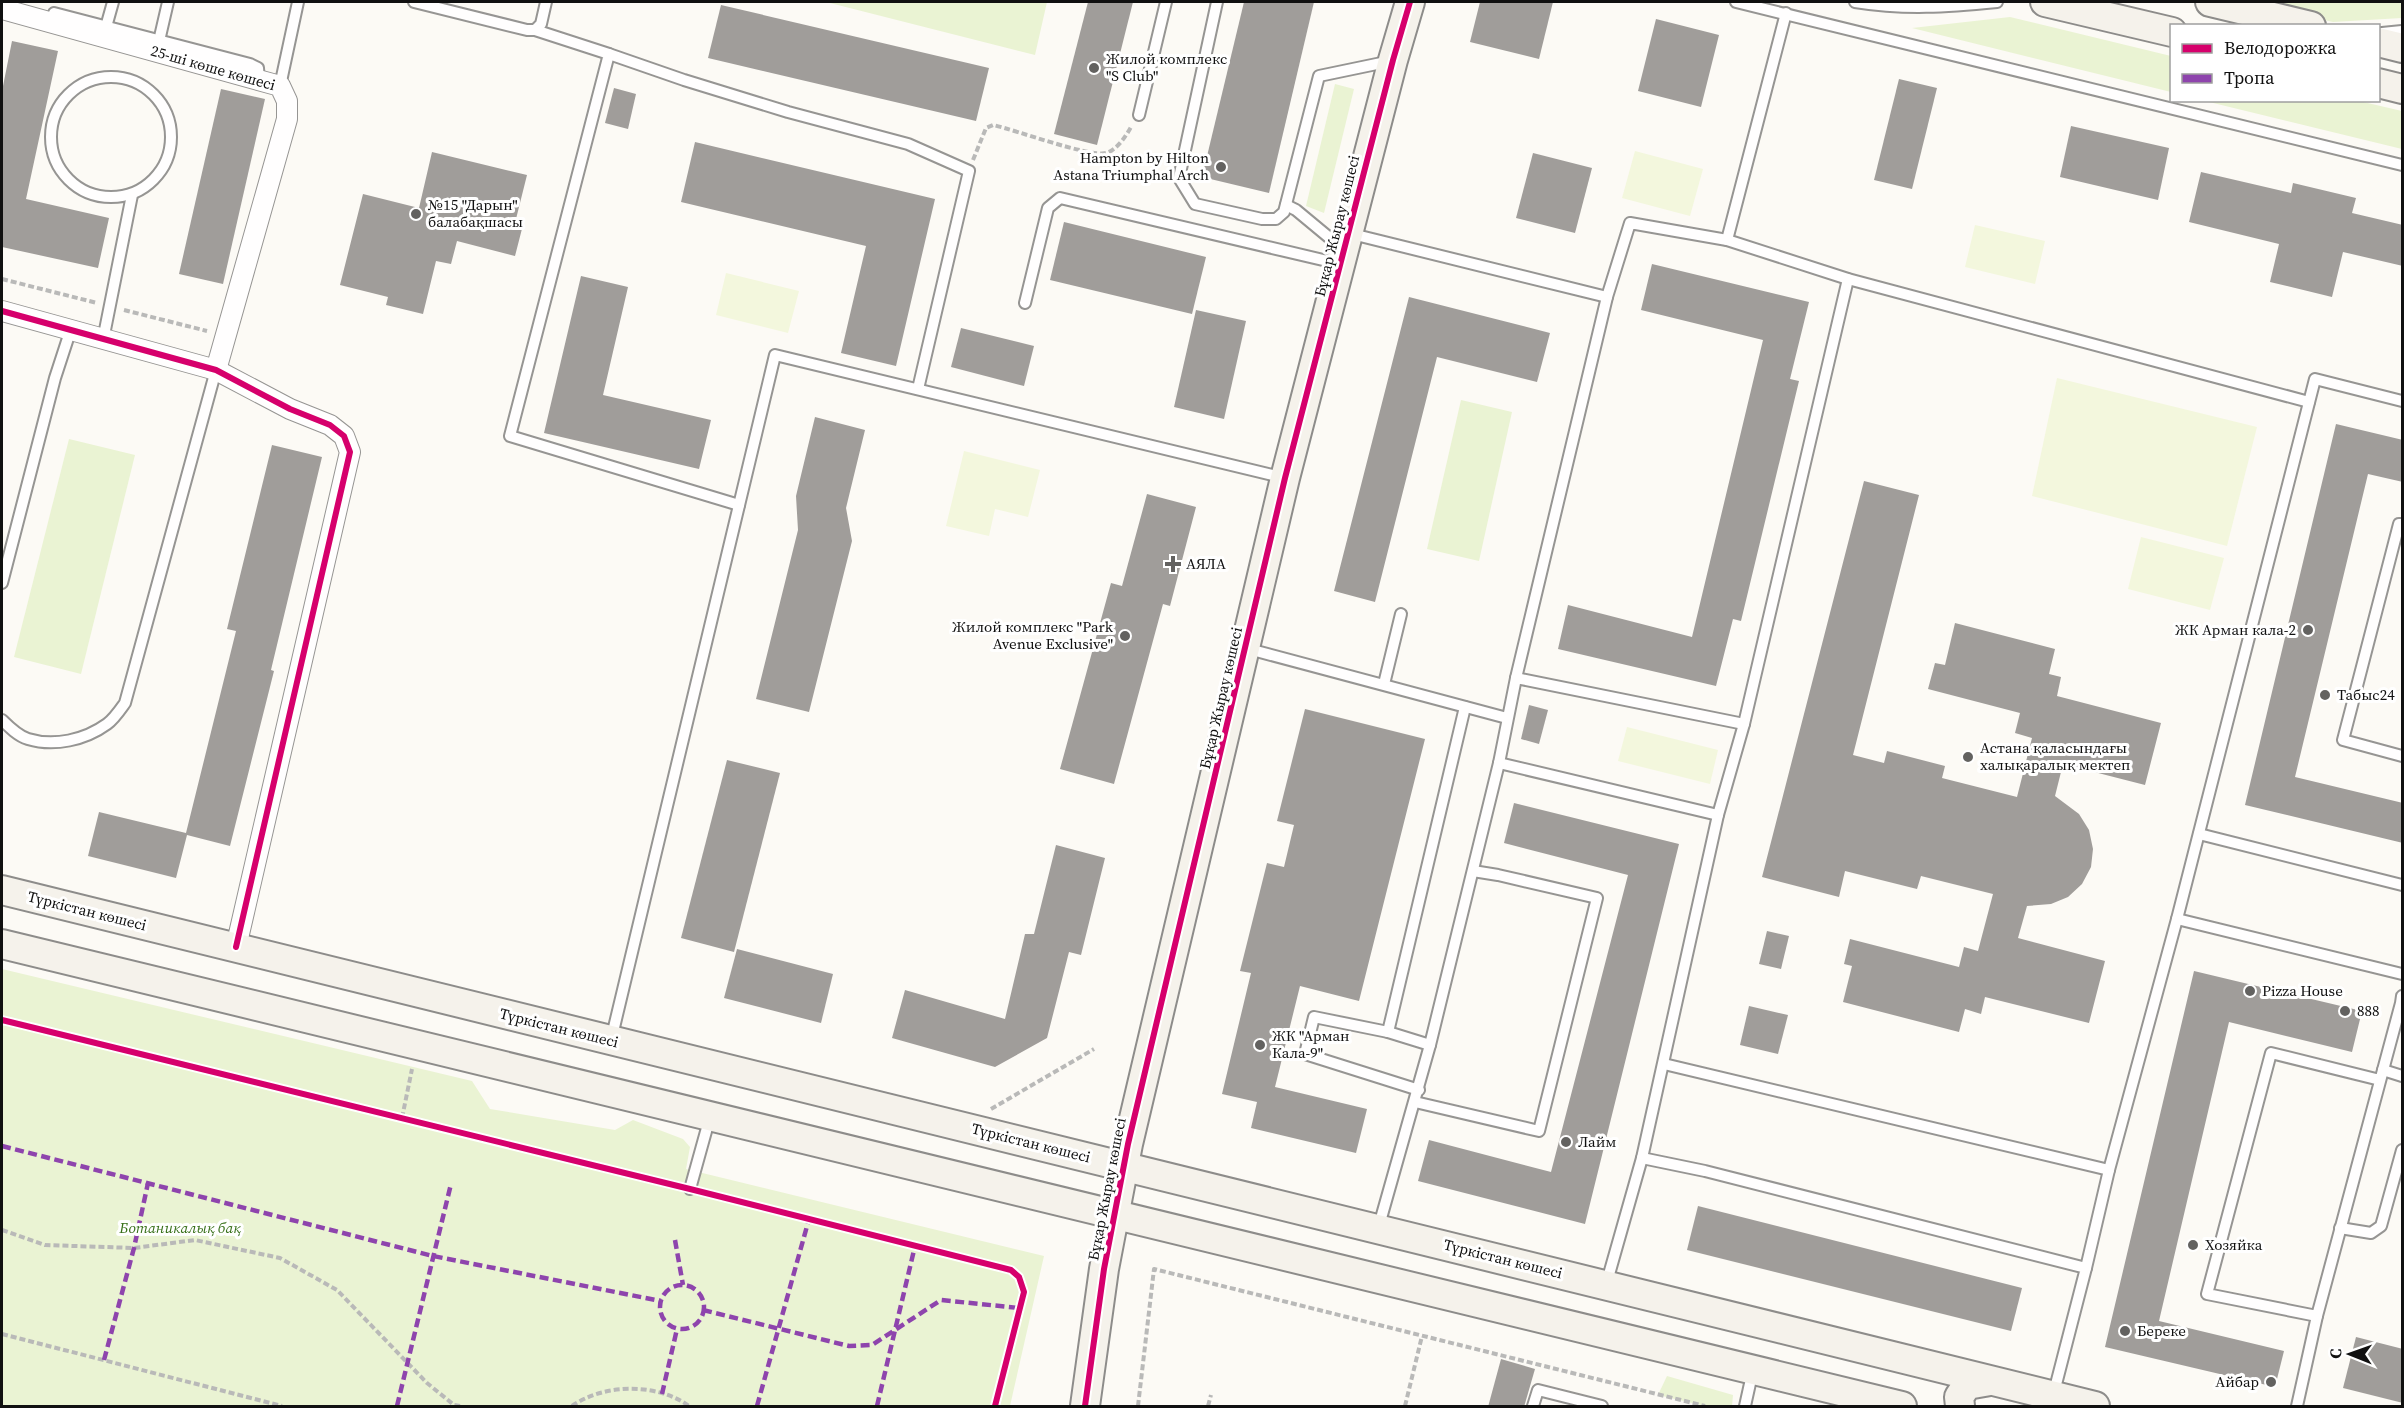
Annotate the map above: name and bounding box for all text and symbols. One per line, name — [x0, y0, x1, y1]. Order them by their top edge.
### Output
legend — [2170, 24, 2380, 102]
text: Велодорожка — [2224, 35, 2337, 60]
street label: 25-ші көше көшесі — [148, 40, 278, 95]
place label: Жилой комплекс "S Club" — [1106, 48, 1227, 86]
marker: Жилой комплекс "S Club" — [1087, 61, 1101, 75]
text: Тропа — [2224, 65, 2275, 90]
place label: Hampton by Hilton Astana Triumphal Arch — [1053, 147, 1209, 185]
street label: Бұқар Жырау көшесі — [1309, 153, 1364, 299]
marker: Hampton by Hilton Astana Triumphal Arch — [1214, 160, 1228, 174]
place label: №15 "Дарын" балабақшасы — [427, 194, 523, 232]
marker: №15 "Дарын" балабақшасы — [409, 207, 423, 221]
place label: АЯЛА — [1186, 553, 1226, 574]
marker: АЯЛА — [1164, 555, 1182, 573]
place label: Жилой комплекс "Park Avenue Exclusive" — [952, 616, 1114, 654]
place label: ЖК Арман кала-2 — [2175, 619, 2296, 640]
marker: ЖК Арман кала-2 — [2301, 623, 2315, 637]
street label: Бұқар Жырау көшесі — [1194, 625, 1247, 771]
marker: Жилой комплекс "Park Avenue Exclusive" — [1118, 629, 1132, 643]
place label: Табыс24 — [2337, 684, 2395, 705]
marker: Табыс24 — [2318, 688, 2332, 702]
place label: Астана қаласындағы халықаралық мектеп — [1980, 737, 2131, 775]
marker: Астана қаласындағы халықаралық мектеп — [1961, 750, 1975, 764]
street label: Түркістан көшесі — [25, 886, 149, 935]
place label: Pizza House — [2262, 980, 2343, 1001]
marker: Pizza House — [2243, 984, 2257, 998]
place label: 888 — [2357, 1000, 2380, 1021]
street label: Түркістан көшесі — [497, 1003, 621, 1052]
marker: 888 — [2338, 1004, 2352, 1018]
place label: ЖК "Арман Кала-9" — [1272, 1025, 1350, 1063]
marker: ЖК "Арман Кала-9" — [1253, 1038, 1267, 1052]
street label: Бұқар Жырау көшесі — [1082, 1116, 1131, 1262]
street label: Түркістан көшесі — [969, 1118, 1093, 1167]
place label: Лайм — [1578, 1131, 1616, 1152]
marker: Лайм — [1559, 1135, 1573, 1149]
park label: Ботаникалық бақ — [118, 1217, 241, 1238]
street label: Түркістан көшесі — [1441, 1234, 1565, 1283]
place label: Хозяйка — [2205, 1234, 2263, 1255]
marker: Хозяйка — [2186, 1238, 2200, 1252]
place label: Береке — [2137, 1320, 2186, 1341]
marker: Береке — [2118, 1324, 2132, 1338]
north arrow — [2320, 1324, 2380, 1384]
text: С — [2324, 1349, 2346, 1359]
place label: Айбар — [2215, 1371, 2259, 1392]
marker: Айбар — [2264, 1375, 2278, 1389]

